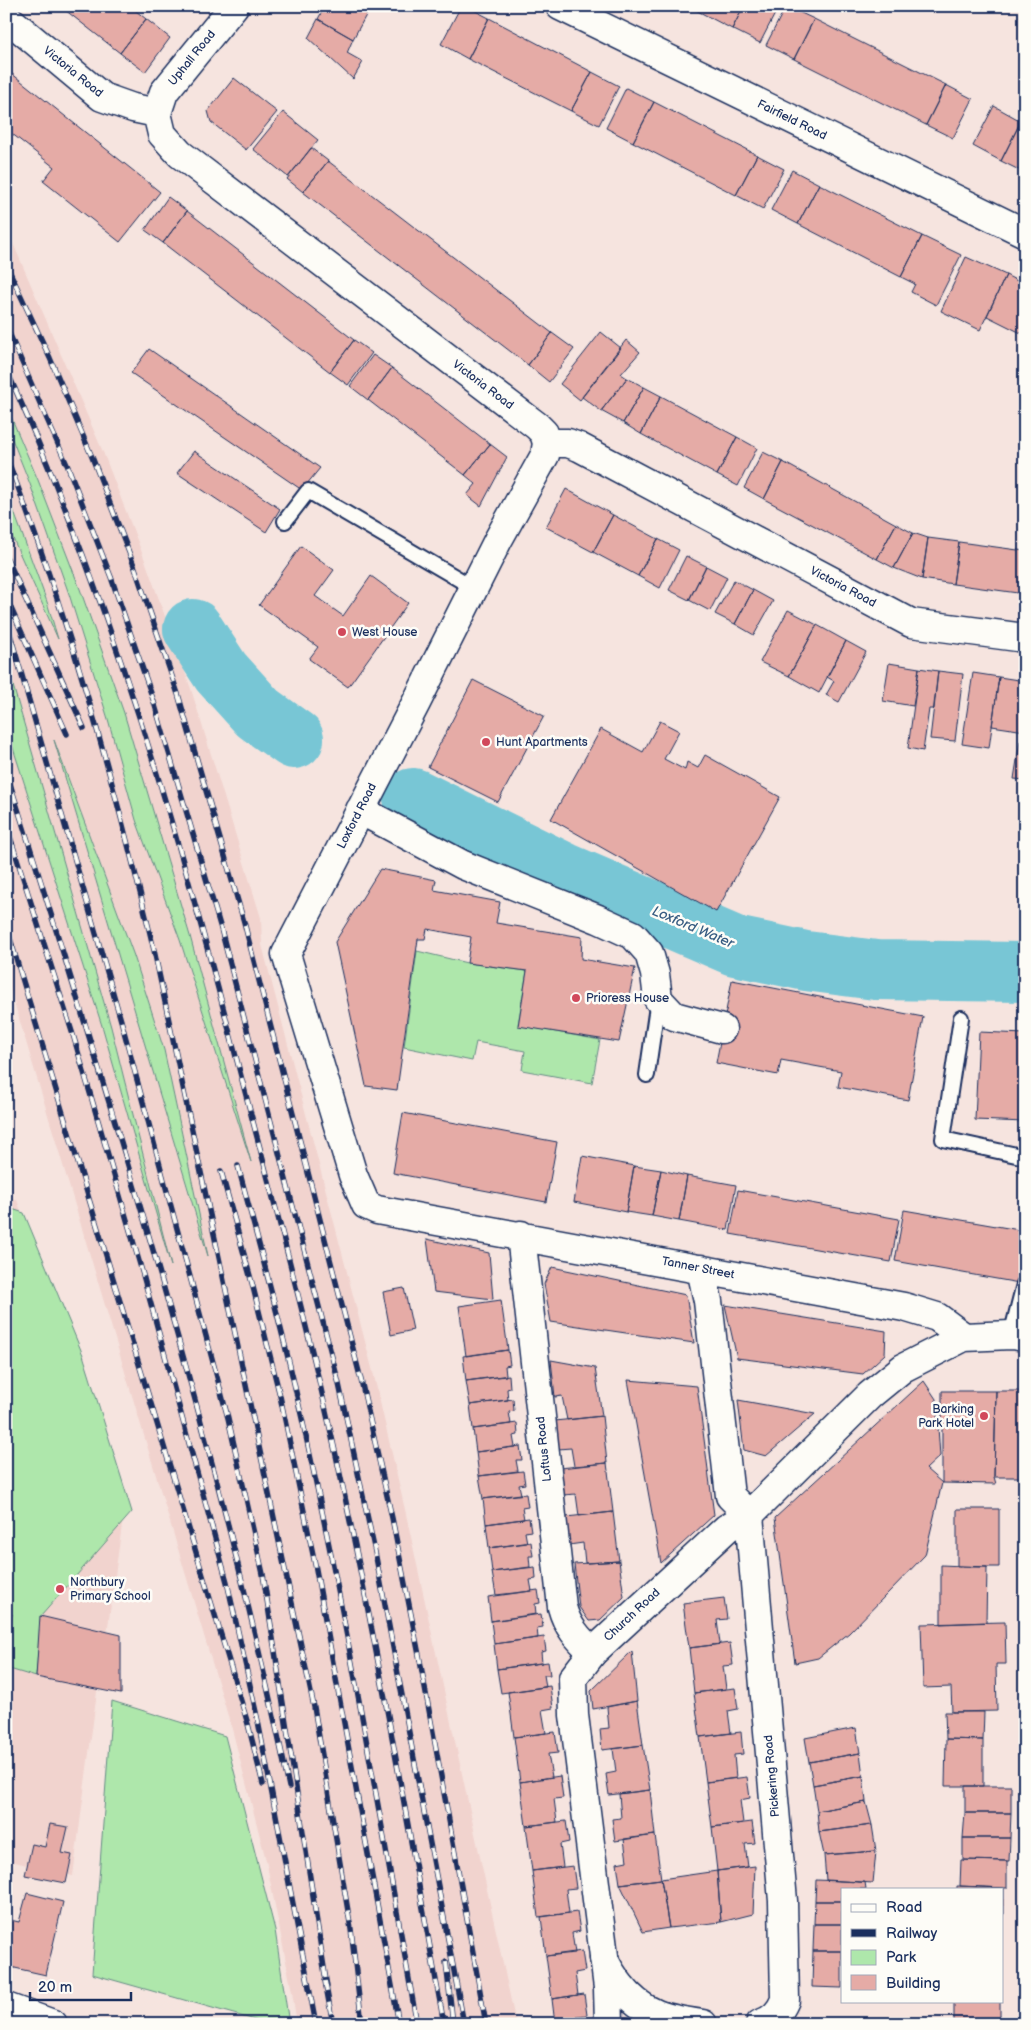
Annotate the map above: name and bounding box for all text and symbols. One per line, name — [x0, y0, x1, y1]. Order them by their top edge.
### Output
street label: Uphall Road — [165, 27, 219, 89]
street label: Victoria Road — [40, 43, 106, 101]
street label: Fairfield Road — [755, 97, 829, 143]
street label: Victoria Road — [449, 357, 517, 413]
street label: Victoria Road — [807, 563, 879, 611]
place label: West House — [352, 625, 417, 640]
marker: West House — [336, 626, 348, 638]
place label: Hunt Apartments — [496, 735, 588, 750]
marker: Hunt Apartments — [480, 736, 492, 748]
street label: Loxford Road — [334, 780, 380, 851]
water label: Loxford Water — [650, 902, 737, 952]
place label: Prioress House — [586, 991, 669, 1006]
marker: Prioress House — [570, 992, 582, 1004]
street label: Tanner Street — [660, 1254, 736, 1282]
place label: Barking Park Hotel — [918, 1402, 974, 1431]
marker: Barking Park Hotel — [978, 1410, 990, 1422]
street label: Loftus Road — [533, 1416, 555, 1482]
place label: Northbury Primary School — [70, 1575, 151, 1604]
marker: Northbury Primary School — [54, 1583, 66, 1595]
street label: Church Road — [601, 1585, 663, 1645]
street label: Pickering Road — [761, 1734, 783, 1818]
legend — [841, 1888, 1004, 2002]
text: Road — [886, 1898, 922, 1917]
text: Railway — [886, 1924, 937, 1943]
text: Park — [886, 1948, 917, 1967]
scale bar — [30, 1970, 131, 2002]
text: Building — [886, 1974, 941, 1993]
text: 20 m — [38, 1978, 72, 1997]

